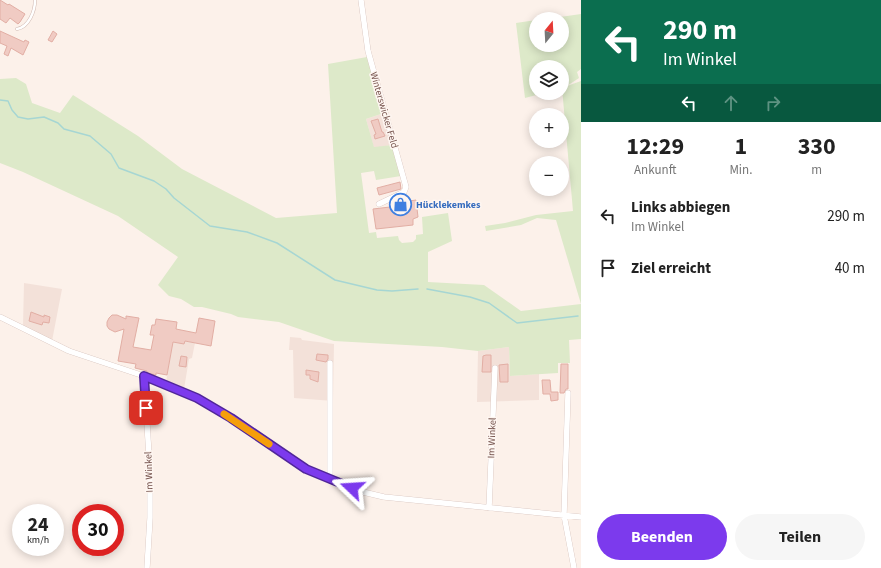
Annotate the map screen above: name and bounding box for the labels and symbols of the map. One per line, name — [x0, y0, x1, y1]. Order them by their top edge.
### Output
north arrow — [529, 12, 569, 52]
street label: Winterswicker Feld — [366, 70, 402, 150]
shop icon: Hücklekemkes — [388, 192, 414, 218]
place label: Hücklekemkes — [416, 198, 481, 212]
pin — [129, 391, 163, 425]
street label: Im Winkel — [484, 417, 500, 459]
street label: Im Winkel — [141, 451, 157, 493]
position arrow — [331, 467, 373, 509]
speed limit sign: 30 — [72, 504, 124, 556]

